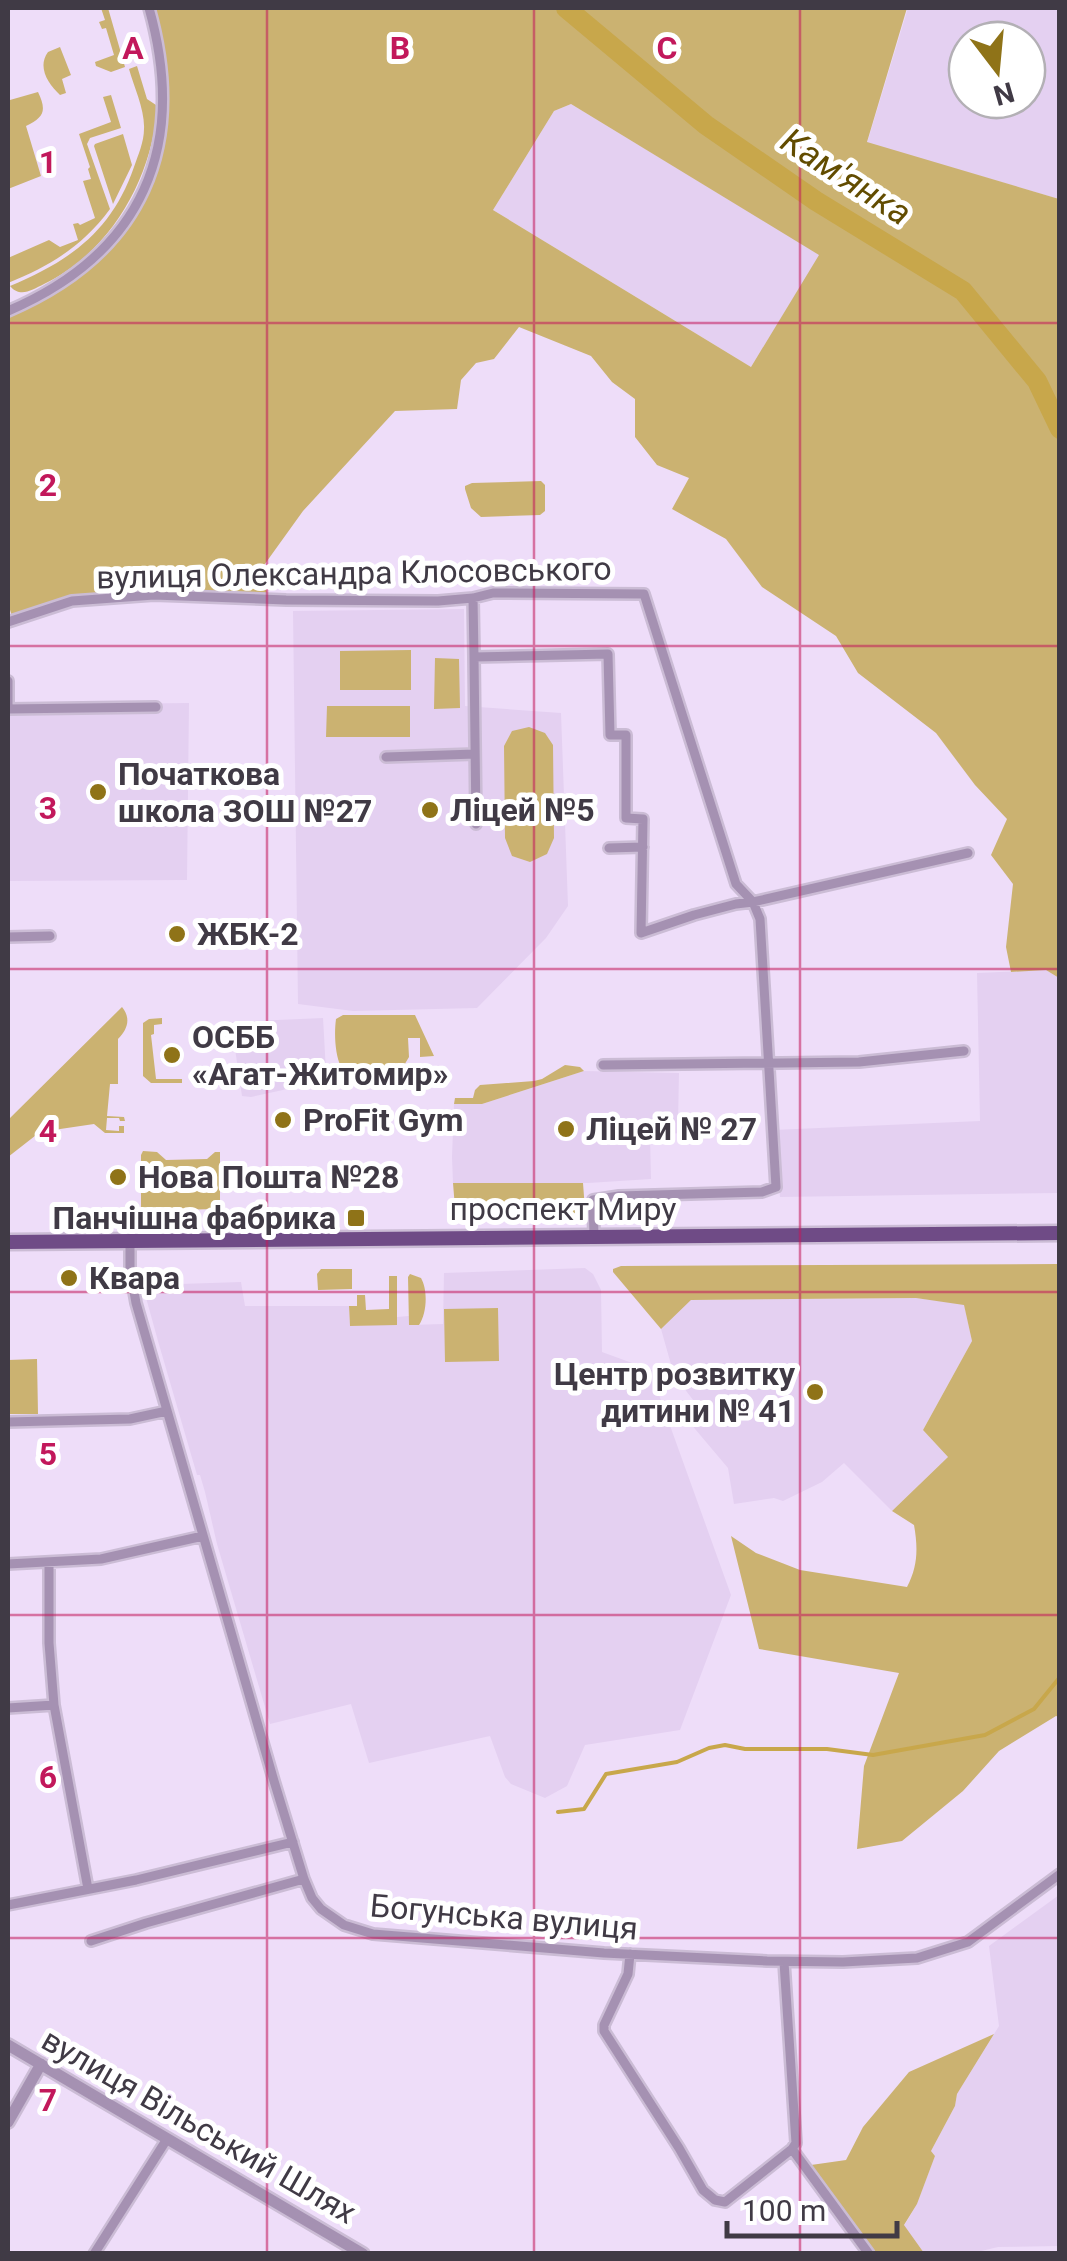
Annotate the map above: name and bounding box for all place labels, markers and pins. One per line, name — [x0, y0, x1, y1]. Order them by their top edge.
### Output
place label: Початкова школа ЗОШ №27 — [118, 755, 372, 830]
marker: Початкова школа ЗОШ №27 — [87, 781, 109, 803]
place label: Ліцей №5 — [450, 791, 595, 829]
marker: Ліцей №5 — [419, 799, 441, 821]
place label: ЖБК-2 — [197, 915, 299, 953]
marker: ЖБК-2 — [166, 923, 188, 945]
place label: ОСББ «Агат-Житомир» — [192, 1018, 449, 1093]
marker: ОСББ «Агат-Житомир» — [161, 1044, 183, 1066]
place label: ProFit Gym — [303, 1101, 463, 1139]
marker: ProFit Gym — [272, 1109, 294, 1131]
place label: Ліцей № 27 — [586, 1110, 757, 1148]
marker: Ліцей № 27 — [555, 1118, 577, 1140]
place label: Нова Пошта №28 — [138, 1158, 399, 1196]
marker: Нова Пошта №28 — [107, 1166, 129, 1188]
place label: Панчішна фабрика — [53, 1199, 336, 1237]
marker: Панчішна фабрика — [345, 1207, 367, 1229]
place label: Квара — [89, 1259, 180, 1297]
marker: Квара — [58, 1267, 80, 1289]
place label: Центр розвитку дитини № 41 — [554, 1355, 796, 1430]
marker: Центр розвитку дитини № 41 — [804, 1381, 826, 1403]

